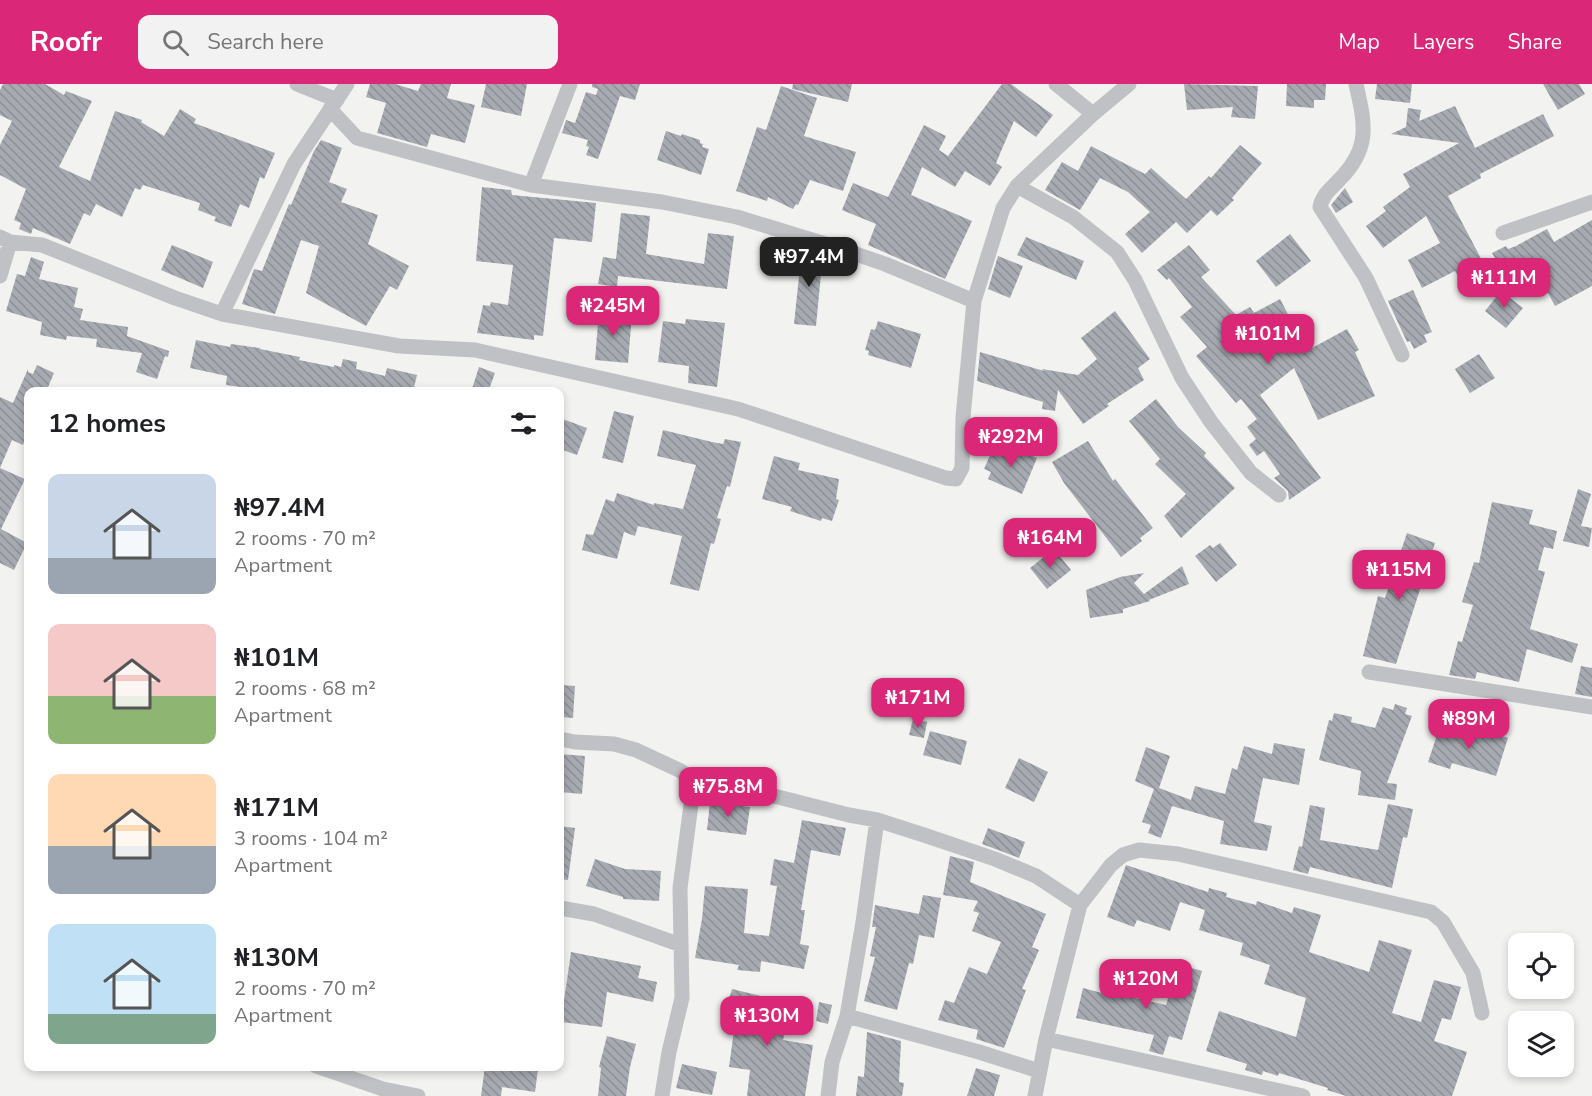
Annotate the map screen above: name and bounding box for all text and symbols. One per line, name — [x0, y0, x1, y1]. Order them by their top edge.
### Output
search box — [138, 15, 558, 69]
text: Roofr — [30, 23, 102, 61]
icon: search — [159, 26, 192, 59]
text: Search here — [207, 27, 324, 57]
text: Map — [1338, 28, 1380, 56]
text: Layers — [1413, 28, 1474, 56]
text: Share — [1507, 28, 1562, 56]
pin: ₦97.4M — [760, 237, 858, 288]
text: ₦97.4M — [774, 243, 844, 270]
pin: ₦111M — [1462, 258, 1546, 309]
text: ₦111M — [1471, 264, 1537, 291]
pin: ₦245M — [571, 286, 655, 337]
text: ₦245M — [580, 292, 646, 319]
pin: ₦101M — [1226, 314, 1310, 365]
text: ₦101M — [1235, 320, 1301, 347]
text: 12 homes — [48, 406, 166, 441]
icon: filters — [507, 407, 540, 440]
pin: ₦292M — [969, 417, 1053, 468]
text: ₦292M — [978, 423, 1044, 450]
text: ₦97.4M — [234, 490, 325, 525]
icon: home — [96, 498, 168, 570]
pin: ₦164M — [1008, 518, 1092, 569]
text: ₦164M — [1017, 524, 1083, 551]
text: 2 rooms · 70 m² — [234, 525, 376, 552]
pin: ₦115M — [1357, 550, 1441, 601]
text: Apartment — [234, 552, 332, 579]
text: ₦115M — [1366, 556, 1432, 583]
text: ₦101M — [234, 640, 319, 675]
icon: home — [96, 648, 168, 720]
text: 2 rooms · 68 m² — [234, 675, 376, 702]
pin: ₦171M — [876, 678, 960, 729]
text: ₦171M — [885, 684, 951, 711]
pin: ₦89M — [1433, 699, 1505, 750]
text: Apartment — [234, 702, 332, 729]
text: ₦89M — [1442, 705, 1496, 732]
pin: ₦75.8M — [679, 767, 777, 818]
text: ₦75.8M — [693, 773, 763, 800]
text: ₦171M — [234, 790, 319, 825]
icon: home — [96, 798, 168, 870]
text: 3 rooms · 104 m² — [234, 825, 388, 852]
text: Apartment — [234, 852, 332, 879]
map controls — [1508, 933, 1574, 1077]
button: locate — [1508, 933, 1574, 999]
text: ₦130M — [234, 940, 319, 975]
icon: home — [96, 948, 168, 1020]
pin: ₦120M — [1104, 959, 1188, 1010]
text: ₦120M — [1113, 965, 1179, 992]
text: 2 rooms · 70 m² — [234, 975, 376, 1002]
pin: ₦130M — [725, 996, 809, 1047]
text: Apartment — [234, 1002, 332, 1029]
text: ₦130M — [734, 1002, 800, 1029]
button: layers — [1508, 1011, 1574, 1077]

